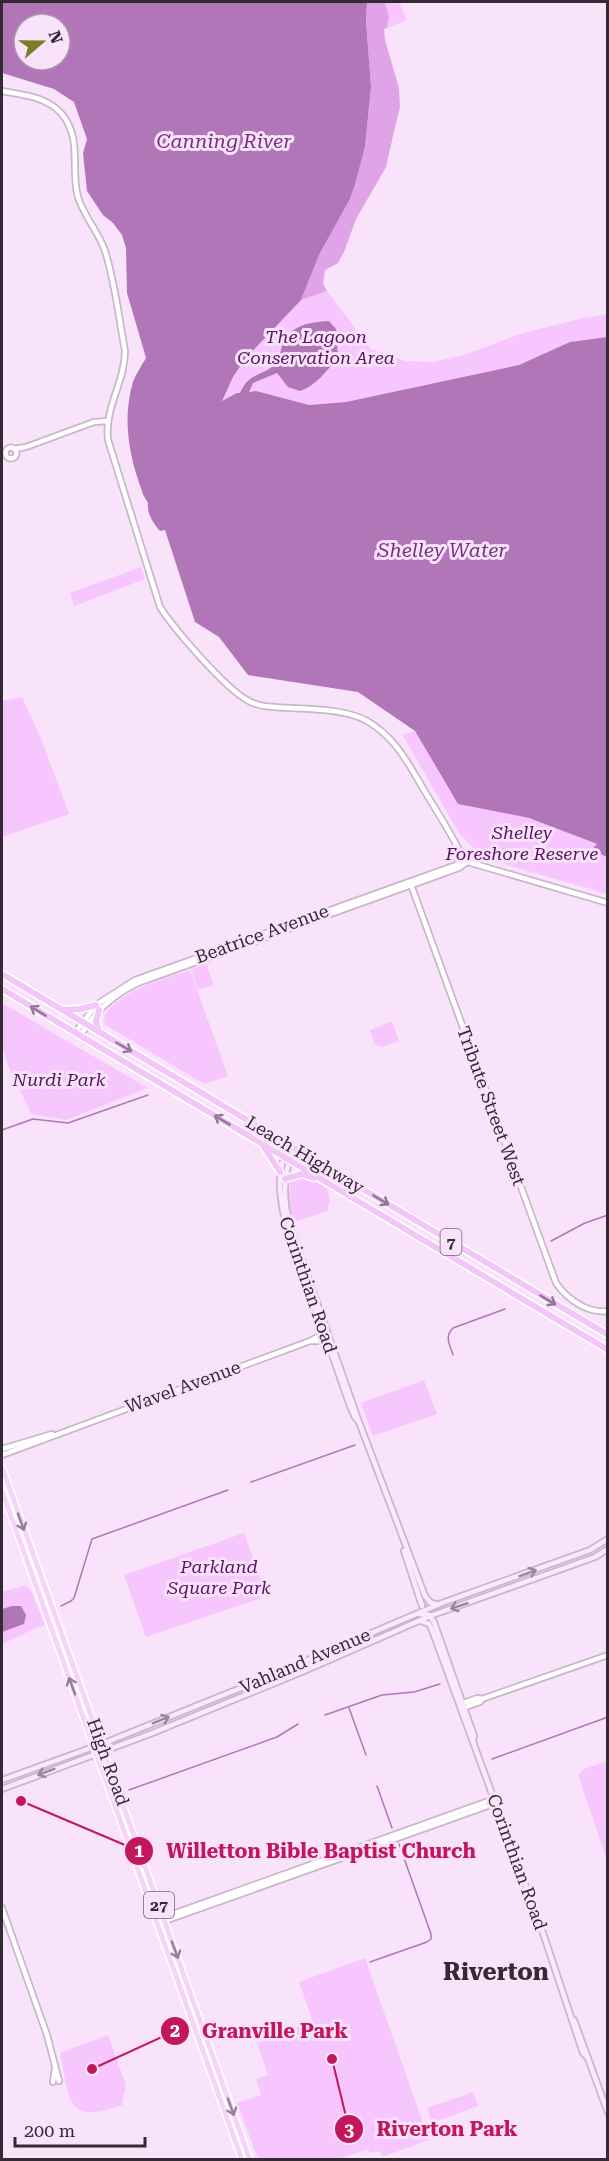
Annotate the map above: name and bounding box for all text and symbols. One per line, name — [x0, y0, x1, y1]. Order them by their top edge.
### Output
north arrow — [12, 12, 72, 72]
text: N — [45, 28, 67, 46]
water label: Canning River — [156, 129, 292, 153]
park label: The Lagoon Conservation Area — [237, 326, 395, 368]
water label: Shelley Water — [376, 538, 507, 562]
park label: Shelley Foreshore Reserve — [445, 822, 598, 864]
street label: Beatrice Avenue — [192, 900, 331, 967]
one-way arrow — [30, 1004, 47, 1016]
street label: Tribute Street West — [453, 1023, 530, 1188]
one-way arrow — [115, 1041, 132, 1053]
park label: Nurdi Park — [12, 1069, 106, 1090]
street label: Leach Highway — [242, 1111, 368, 1198]
one-way arrow — [214, 1114, 231, 1126]
one-way arrow — [372, 1194, 389, 1206]
street label: Corinthian Road — [275, 1214, 342, 1356]
road number: 7 — [440, 1229, 462, 1255]
one-way arrow — [539, 1294, 556, 1306]
street label: Wavel Avenue — [122, 1356, 243, 1417]
one-way arrow — [17, 1512, 28, 1531]
park label: Parkland Square Park — [166, 1556, 271, 1598]
one-way arrow — [518, 1566, 537, 1577]
one-way arrow — [450, 1602, 469, 1613]
street label: Vahland Avenue — [236, 1623, 373, 1698]
one-way arrow — [65, 1677, 76, 1695]
one-way arrow — [151, 1714, 170, 1725]
street label: High Road — [83, 1715, 134, 1809]
one-way arrow — [38, 1768, 56, 1779]
street label: Corinthian Road — [483, 1791, 552, 1933]
callout: Willetton Bible Baptist Church — [124, 1832, 488, 1870]
text: Willetton Bible Baptist Church — [166, 1839, 477, 1863]
text: 1 — [134, 1840, 144, 1861]
road number: 27 — [144, 1892, 174, 1918]
one-way arrow — [170, 1940, 181, 1959]
district label: Riverton — [443, 1958, 549, 1986]
callout: Granville Park — [160, 2012, 359, 2050]
text: Granville Park — [202, 2019, 348, 2043]
text: 2 — [170, 2020, 180, 2041]
one-way arrow — [227, 2097, 238, 2116]
scale bar — [15, 2110, 146, 2148]
callout: Riverton Park — [334, 2110, 529, 2148]
text: Riverton Park — [376, 2117, 518, 2141]
text: 3 — [344, 2119, 354, 2140]
text: 200 m — [24, 2120, 75, 2141]

